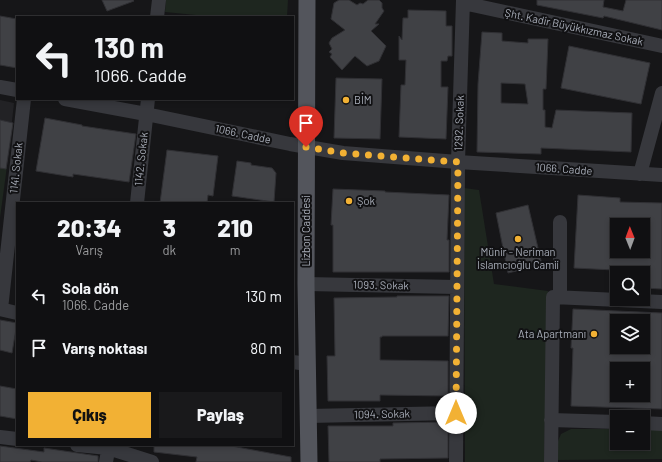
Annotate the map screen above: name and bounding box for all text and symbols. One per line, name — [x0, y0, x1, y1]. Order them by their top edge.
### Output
street label: Şht. Kadir Büyükkızmaz Sokak — [504, 5, 645, 48]
text: 130 m — [94, 30, 164, 64]
icon: left — [28, 32, 80, 84]
text: 1066. Cadde — [94, 64, 187, 86]
place label: BİM — [354, 92, 372, 106]
street label: 1292. Sokak — [451, 94, 466, 151]
marker: BİM — [341, 95, 351, 105]
pin — [289, 106, 323, 147]
icon: arrive — [295, 112, 317, 134]
street label: 1066. Cadde — [214, 121, 272, 146]
street label: 1142. Sokak — [131, 131, 150, 186]
street label: 1141. Sokak — [6, 141, 25, 194]
street label: 1066. Cadde — [535, 160, 593, 177]
place label: Şok — [357, 194, 375, 207]
street label: Lizbon Caddesi — [299, 195, 312, 267]
marker: Şok — [344, 196, 354, 206]
text: 20:34 — [57, 213, 121, 242]
text: 3 — [163, 213, 176, 242]
text: 210 — [217, 213, 253, 242]
north arrow — [610, 218, 650, 258]
map controls — [610, 218, 650, 450]
marker: Münir - Neriman İslamcıoğlu Camii — [513, 234, 523, 244]
text: Varış — [76, 242, 103, 258]
text: dk — [162, 242, 176, 258]
text: m — [230, 242, 240, 258]
place label: Münir - Neriman İslamcıoğlu Camii — [477, 245, 559, 271]
button: search — [610, 266, 650, 306]
street label: 1093. Sokak — [353, 278, 409, 291]
text: Sola dön — [62, 279, 119, 297]
icon: left — [28, 285, 50, 307]
text: 130 m — [245, 287, 282, 305]
text: 1066. Cadde — [62, 297, 129, 313]
button: layers — [610, 314, 650, 354]
place label: Ata Apartmanı — [518, 327, 586, 340]
marker: Ata Apartmanı — [589, 329, 599, 339]
icon: arrive — [28, 337, 50, 359]
text: Varış noktası — [62, 339, 147, 357]
text: 80 m — [250, 339, 282, 357]
button: + — [610, 362, 650, 402]
button: Çıkış — [28, 392, 151, 438]
button: Paylaş — [159, 392, 282, 438]
position arrow — [435, 392, 477, 434]
street label: 1094. Sokak — [354, 407, 411, 420]
button: − — [610, 410, 650, 450]

